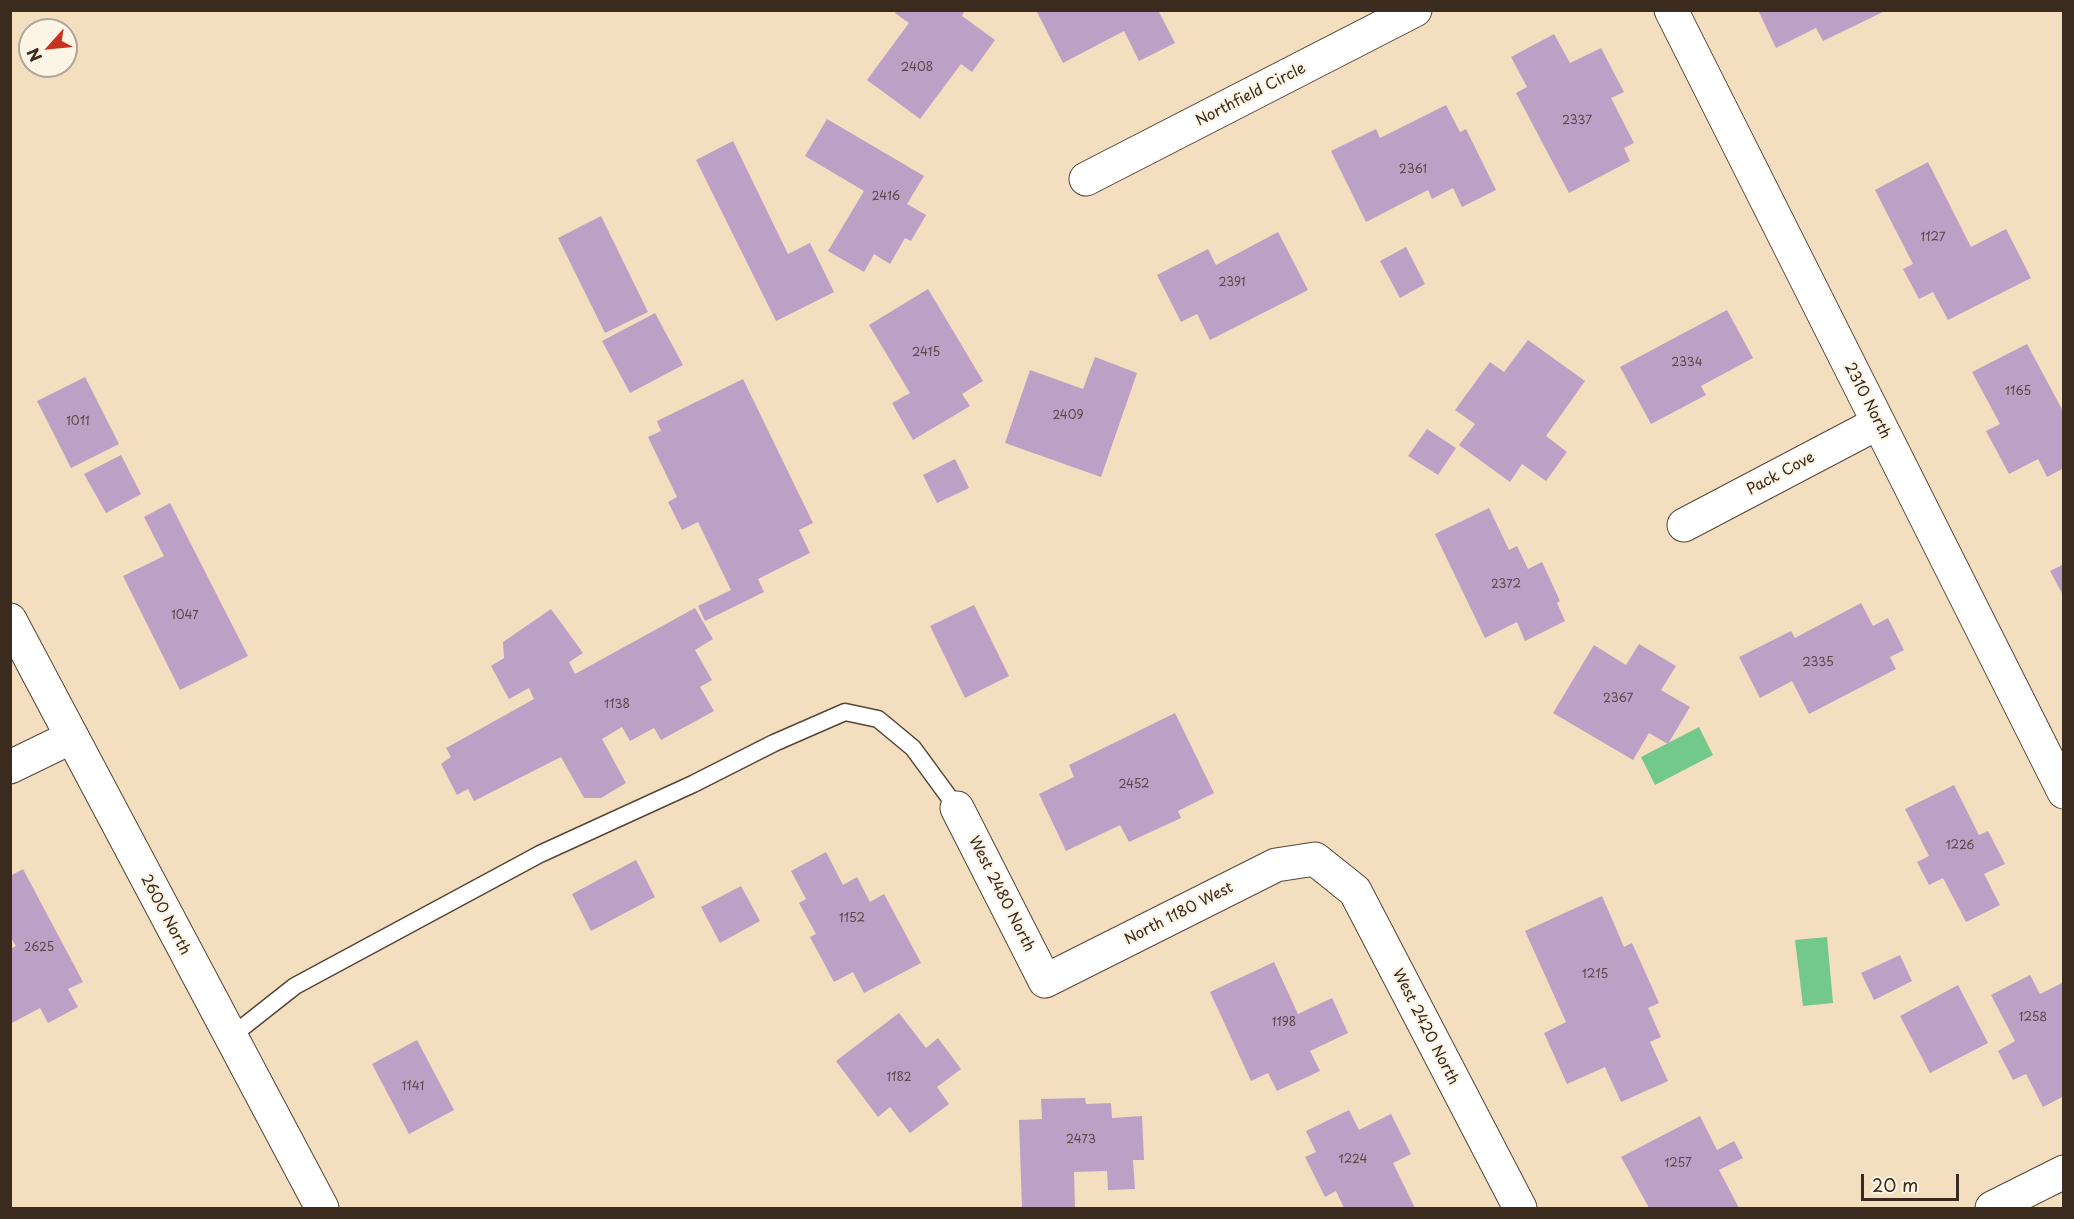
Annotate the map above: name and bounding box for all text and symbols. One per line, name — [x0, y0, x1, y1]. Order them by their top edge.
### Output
north arrow — [18, 18, 78, 78]
text: N — [20, 44, 47, 66]
street label: Northfield Circle — [1193, 60, 1309, 130]
house number: 2408 — [901, 61, 933, 75]
house number: 2337 — [1562, 114, 1592, 128]
house number: 2361 — [1399, 163, 1427, 177]
house number: 2416 — [872, 190, 900, 204]
house number: 1127 — [1921, 231, 1945, 245]
house number: 2391 — [1218, 276, 1246, 290]
house number: 2415 — [912, 346, 940, 360]
house number: 2334 — [1671, 356, 1703, 370]
street label: 2310 North — [1840, 360, 1894, 442]
house number: 1165 — [2005, 385, 2031, 399]
house number: 2409 — [1052, 409, 1084, 423]
house number: 1011 — [66, 415, 90, 429]
street label: Pack Cove — [1744, 449, 1818, 499]
house number: 2372 — [1491, 578, 1521, 592]
house number: 1047 — [171, 609, 199, 623]
house number: 2335 — [1802, 656, 1834, 670]
house number: 2367 — [1603, 692, 1633, 706]
house number: 1138 — [604, 698, 630, 712]
house number: 2452 — [1118, 778, 1150, 792]
street label: West 2480 North — [964, 833, 1038, 955]
house number: 1226 — [1946, 839, 1974, 853]
street label: 2600 North — [136, 872, 194, 958]
street label: North 1180 West — [1122, 879, 1236, 949]
house number: 1152 — [839, 912, 865, 926]
house number: 2625 — [24, 941, 54, 955]
street label: West 2420 North — [1388, 966, 1462, 1088]
house number: 1215 — [1582, 968, 1608, 982]
house number: 1258 — [2019, 1011, 2047, 1025]
house number: 1198 — [1272, 1016, 1296, 1030]
house number: 1182 — [887, 1071, 911, 1085]
house number: 1141 — [402, 1080, 424, 1094]
house number: 2473 — [1066, 1133, 1096, 1147]
house number: 1224 — [1339, 1153, 1367, 1167]
house number: 1257 — [1664, 1157, 1692, 1171]
scale bar — [1864, 1162, 1962, 1200]
text: 20 m — [1872, 1171, 1918, 1198]

